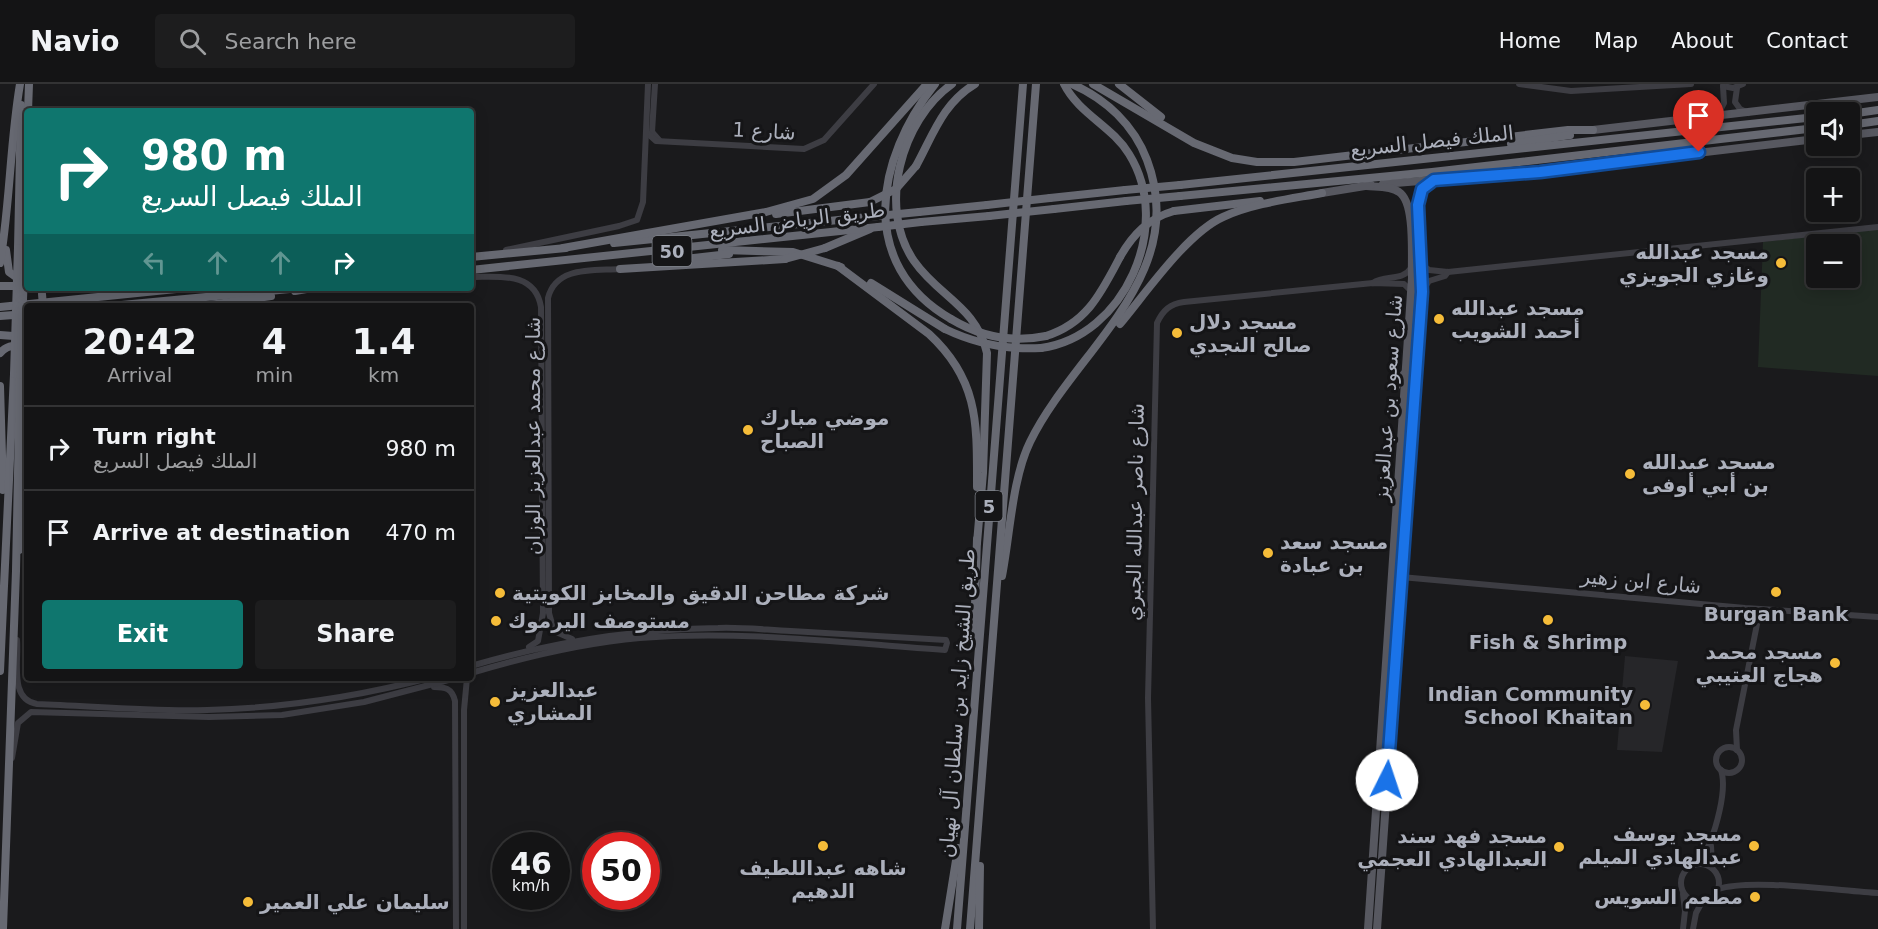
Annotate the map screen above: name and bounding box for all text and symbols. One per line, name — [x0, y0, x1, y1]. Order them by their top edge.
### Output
search box — [155, 14, 575, 68]
text: Navio — [30, 25, 119, 58]
icon: search — [176, 25, 209, 58]
text: Search here — [224, 29, 357, 54]
text: Home — [1499, 29, 1561, 53]
text: Map — [1594, 29, 1638, 53]
text: About — [1671, 29, 1733, 53]
text: Contact — [1766, 29, 1848, 53]
pin — [1673, 90, 1724, 152]
icon: arrive — [1682, 99, 1715, 132]
map controls — [1806, 102, 1860, 288]
button: sound — [1806, 102, 1860, 156]
street label: شارع 1 — [732, 117, 796, 145]
street label: الملك فيصل السريع — [1349, 120, 1515, 162]
text: 980 m — [141, 131, 287, 180]
icon: right — [42, 132, 120, 210]
button: + — [1806, 168, 1860, 222]
text: الملك فيصل السريع — [141, 181, 363, 212]
street label: طريق الرياض السريع — [708, 197, 886, 243]
button: − — [1806, 234, 1860, 288]
road number: 50 — [652, 236, 692, 266]
place label: مسجد عبدالله وغازي الجويزي — [1619, 240, 1769, 288]
icon: left — [138, 246, 171, 279]
icon: ahead — [201, 246, 234, 279]
icon: ahead — [264, 246, 297, 279]
icon: right — [327, 246, 360, 279]
marker: مسجد عبدالله وغازي الجويزي — [1774, 256, 1788, 270]
street label: شارع سعود بن عبدالعزيز — [1369, 294, 1407, 503]
place label: مسجد عبدالله أحمد الشويب — [1451, 296, 1585, 343]
place label: مسجد دلال صالح النجدي — [1189, 310, 1312, 358]
marker: مسجد عبدالله أحمد الشويب — [1432, 312, 1446, 326]
street label: شارع محمد عبدالعزيز الوزان — [521, 317, 545, 555]
text: 20:42 — [82, 321, 197, 362]
text: 4 — [262, 321, 287, 362]
text: 1.4 — [352, 321, 416, 362]
marker: مسجد دلال صالح النجدي — [1170, 326, 1184, 340]
text: Arrival — [107, 363, 172, 387]
text: min — [256, 363, 293, 387]
text: km — [368, 363, 399, 387]
street label: شارع ناصر عبدالله الجبري — [1121, 403, 1150, 621]
place label: موضي مبارك الصباح — [760, 406, 889, 453]
marker: موضي مبارك الصباح — [741, 423, 755, 437]
text: Turn right — [93, 424, 216, 449]
icon: right — [42, 432, 75, 465]
text: 980 m — [386, 436, 456, 461]
text: الملك فيصل السريع — [93, 449, 257, 473]
place label: مسجد عبدالله بن أبي أوفى — [1642, 450, 1776, 498]
marker: مسجد عبدالله بن أبي أوفى — [1623, 467, 1637, 481]
road number: 5 — [976, 491, 1002, 521]
icon: arrive — [42, 516, 75, 549]
text: Arrive at destination — [93, 520, 350, 545]
text: 470 m — [386, 520, 456, 545]
place label: مسجد سعد بن عبادة — [1280, 530, 1388, 577]
marker: مسجد سعد بن عبادة — [1261, 546, 1275, 560]
street label: طريق الشيخ زايد بن سلطان آل نهيان — [933, 547, 980, 859]
street label: شارع ابن زهير — [1579, 564, 1702, 598]
place label: شركة مطاحن الدقيق والمخابز الكويتية — [512, 581, 889, 605]
marker: Burgan Bank — [1769, 585, 1783, 599]
marker: شركة مطاحن الدقيق والمخابز الكويتية — [493, 586, 507, 600]
button: Exit — [42, 600, 243, 669]
button: Share — [255, 600, 456, 669]
place label: Burgan Bank — [1704, 602, 1849, 626]
place label: مستوصف اليرموك — [508, 609, 690, 633]
marker: Fish & Shrimp — [1541, 613, 1555, 627]
marker: مستوصف اليرموك — [489, 614, 503, 628]
place label: Fish & Shrimp — [1469, 630, 1627, 654]
place label: مسجد محمد هجاج العتيبي — [1695, 640, 1823, 688]
marker: مسجد محمد هجاج العتيبي — [1828, 656, 1842, 670]
place label: عبدالعزيز المشاري — [506, 678, 598, 726]
place label: Indian Community School Khaitan — [1427, 682, 1633, 729]
marker: عبدالعزيز المشاري — [488, 695, 502, 709]
marker: Indian Community School Khaitan — [1638, 698, 1652, 712]
position arrow — [1355, 748, 1419, 812]
place label: مسجد يوسف عبدالهادي الميلم — [1578, 822, 1742, 870]
place label: مسجد فهد سند العبدالهادي العجمي — [1357, 824, 1547, 872]
speed limit sign: 50 — [582, 832, 660, 910]
marker: شاهه عبداللطيف الدهيم — [816, 839, 830, 853]
marker: مسجد يوسف عبدالهادي الميلم — [1747, 839, 1761, 853]
marker: مسجد فهد سند العبدالهادي العجمي — [1552, 840, 1566, 854]
text: 46 — [510, 846, 552, 881]
place label: شاهه عبداللطيف الدهيم — [739, 856, 907, 903]
text: km/h — [512, 877, 550, 895]
place label: مطعم السويس — [1594, 885, 1743, 909]
place label: سليمان علي العمير — [259, 890, 450, 915]
marker: مطعم السويس — [1748, 890, 1762, 904]
marker: سليمان علي العمير — [241, 895, 255, 909]

